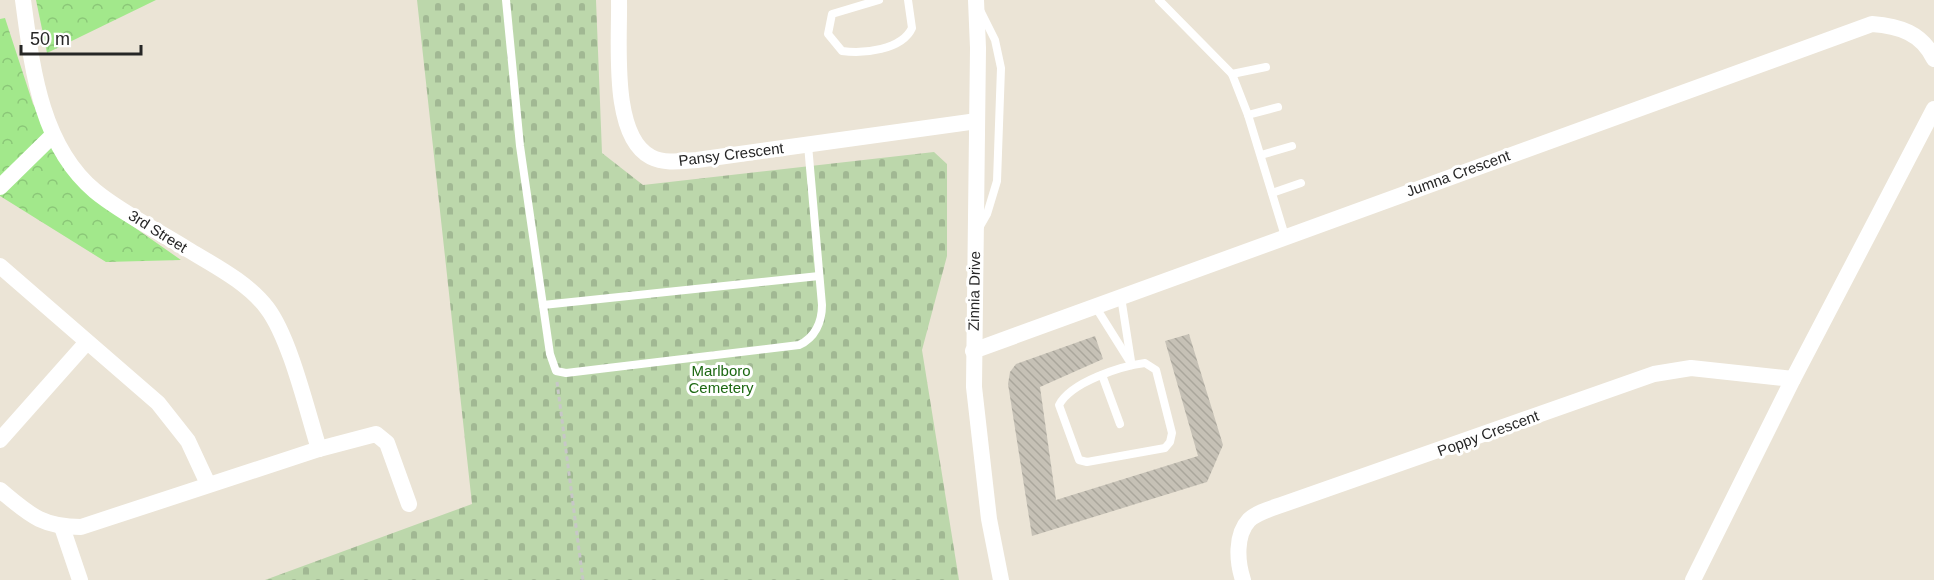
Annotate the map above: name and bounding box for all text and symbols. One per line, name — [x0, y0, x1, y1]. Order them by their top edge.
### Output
scale bar — [21, 18, 141, 56]
text: 50 m — [30, 29, 70, 49]
street label: Pansy Crescent — [677, 139, 785, 169]
street label: Jumna Crescent — [1404, 146, 1513, 200]
street label: 3rd Street — [126, 206, 191, 256]
street label: Zinnia Drive — [965, 251, 983, 331]
park label: Marlboro Cemetery — [688, 362, 754, 396]
street label: Poppy Crescent — [1435, 406, 1542, 459]

